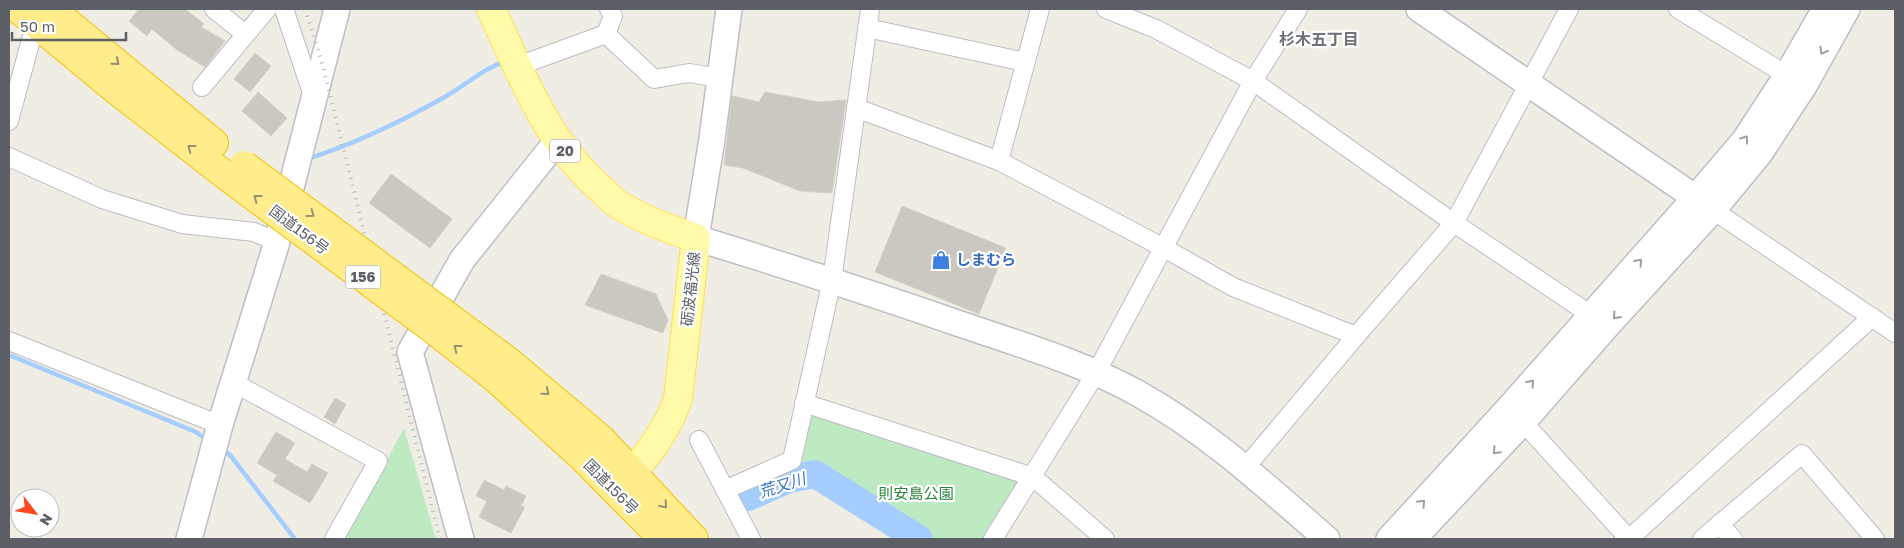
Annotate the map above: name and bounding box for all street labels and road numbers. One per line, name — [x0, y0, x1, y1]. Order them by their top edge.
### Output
road number: 20 — [550, 140, 580, 162]
street label: 国道156号 — [266, 201, 333, 257]
street label: 砺波福光線 — [677, 251, 703, 327]
road number: 156 — [346, 266, 380, 288]
street label: 国道156号 — [581, 455, 643, 517]

